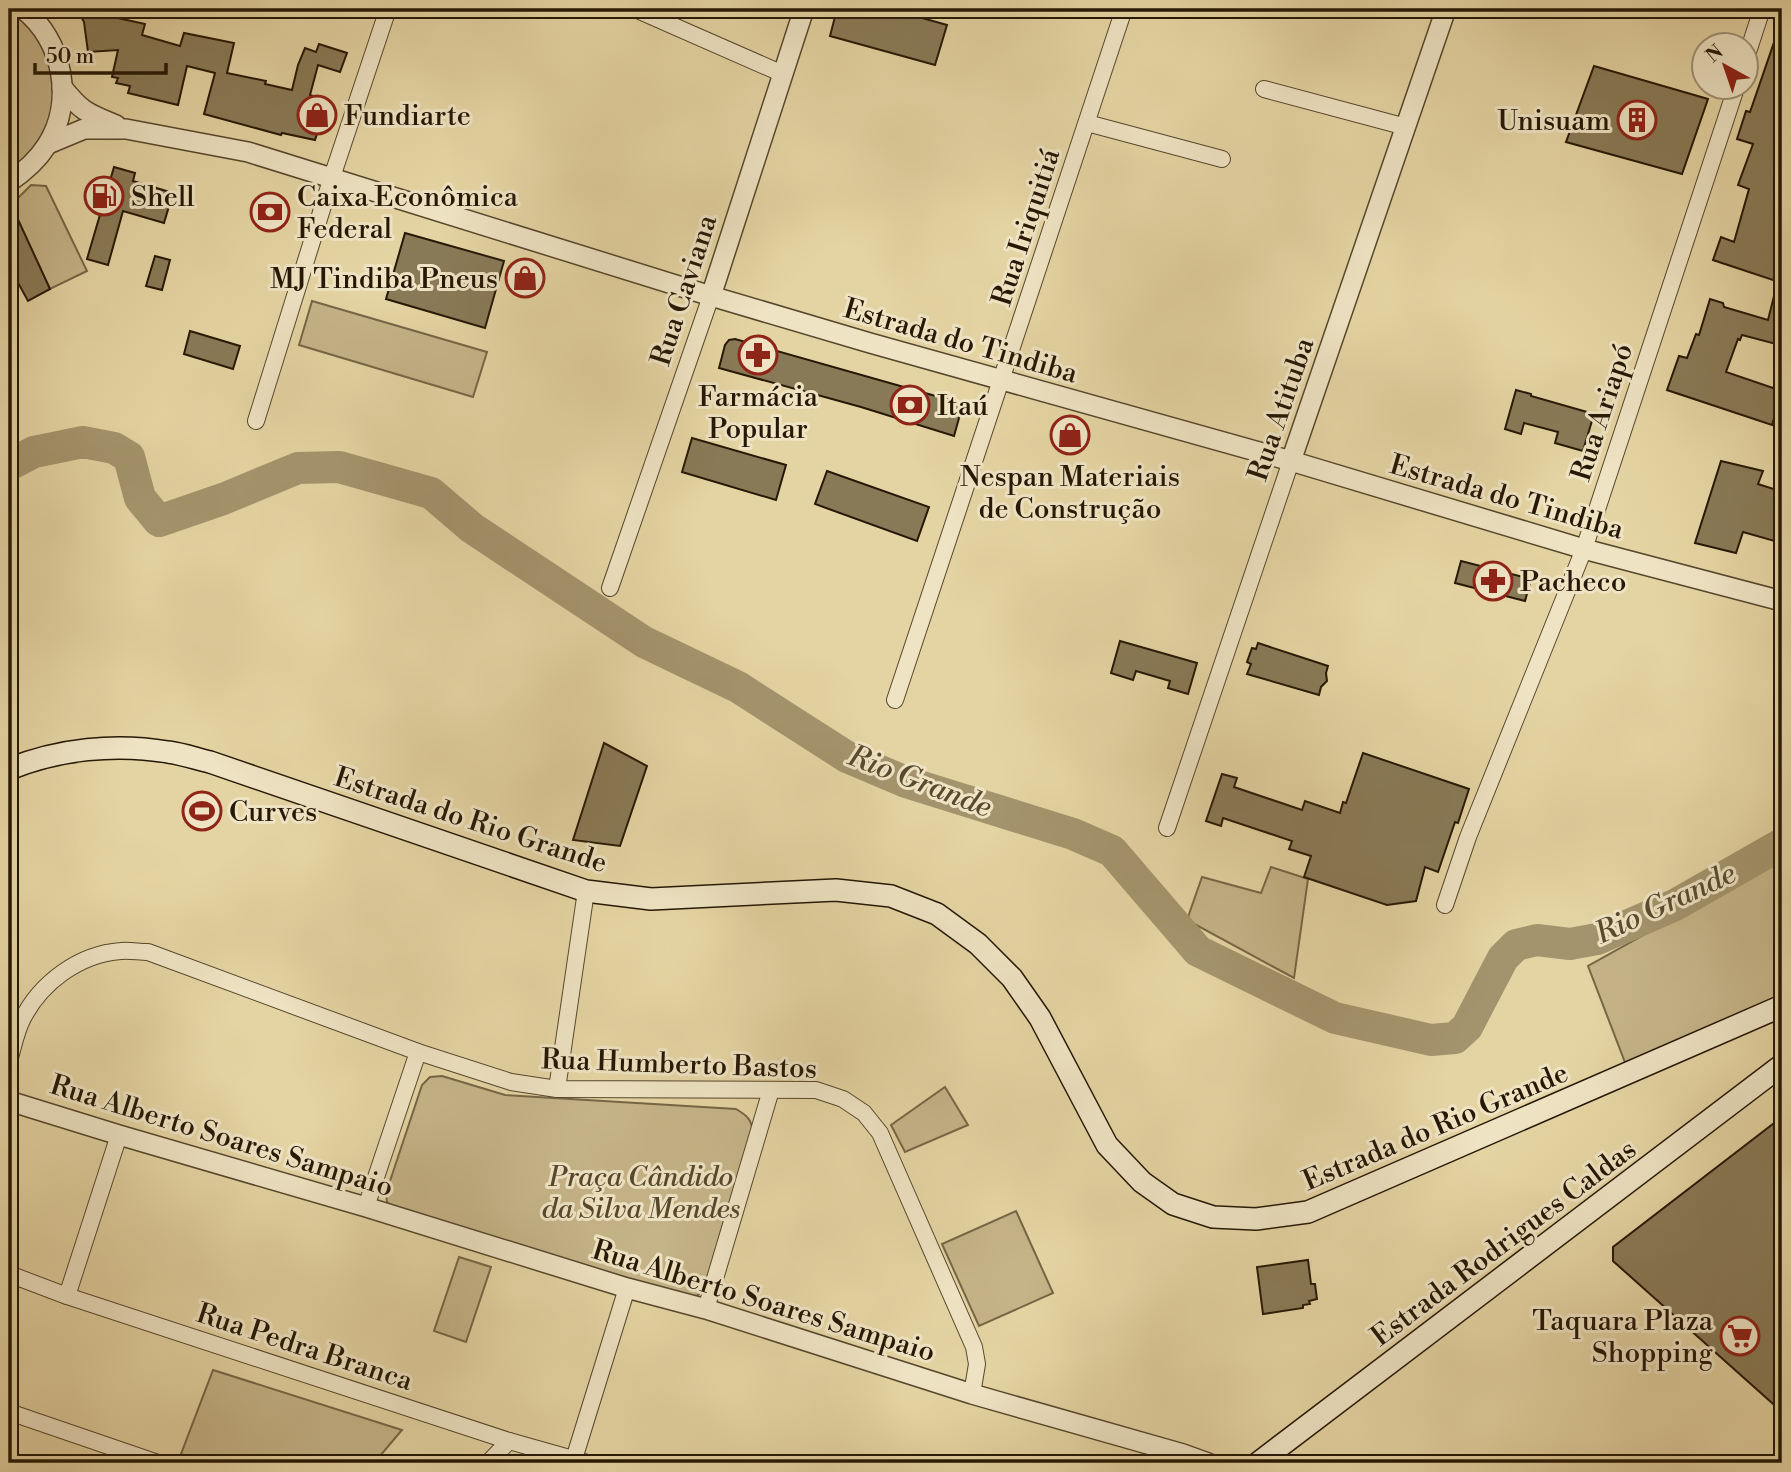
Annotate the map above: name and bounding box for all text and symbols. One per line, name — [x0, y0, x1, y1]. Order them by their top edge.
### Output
scale bar — [35, 32, 166, 76]
north arrow — [1690, 32, 1760, 102]
text: N — [1701, 40, 1728, 68]
text: 50 m — [46, 44, 94, 70]
shop icon: Fundiarte — [296, 94, 338, 136]
place label: Fundiarte — [344, 99, 471, 134]
building icon: Unisuam — [1616, 99, 1658, 141]
place label: Unisuam — [1497, 104, 1610, 139]
street label: Rua Iriquitiá — [985, 144, 1069, 311]
fuel station icon: Shell — [83, 175, 125, 217]
place label: Shell — [131, 180, 194, 215]
place label: Caixa Econômica Federal — [297, 180, 519, 247]
bank icon: Caixa Econômica Federal — [249, 191, 291, 233]
street label: Rua Caviana — [644, 210, 726, 370]
shop icon: MJ Tindiba Pneus — [504, 257, 546, 299]
place label: MJ Tindiba Pneus — [270, 262, 498, 297]
street label: Estrada do Tindiba — [840, 291, 1082, 392]
street label: Rua Atituba — [1241, 332, 1323, 486]
pharmacy icon: Farmácia Popular — [737, 334, 779, 376]
street label: Rua Ariapó — [1564, 339, 1641, 486]
place label: Farmácia Popular — [698, 380, 819, 447]
bank icon: Itaú — [889, 384, 931, 426]
place label: Itaú — [937, 389, 988, 424]
shop icon: Nespan Materiais de Construção — [1049, 414, 1091, 456]
street label: Estrada do Tindiba — [1386, 447, 1628, 548]
place label: Nespan Materiais de Construção — [960, 460, 1180, 527]
pharmacy icon: Pacheco — [1472, 560, 1514, 602]
place label: Pacheco — [1520, 565, 1627, 600]
water label: Rio Grande — [841, 737, 997, 827]
street label: Estrada do Rio Grande — [330, 760, 611, 881]
sports icon: Curves — [181, 790, 223, 832]
place label: Curves — [229, 795, 317, 830]
water label: Rio Grande — [1588, 855, 1742, 953]
street label: Rua Humberto Bastos — [540, 1042, 818, 1087]
street label: Estrada do Rio Grande — [1298, 1056, 1573, 1199]
street label: Rua Alberto Soares Sampaio — [46, 1068, 397, 1205]
street label: Estrada Rodrigues Caldas — [1364, 1132, 1643, 1354]
park label: Praça Cândido da Silva Mendes — [542, 1160, 740, 1227]
street label: Rua Alberto Soares Sampaio — [588, 1233, 939, 1370]
street label: Rua Pedra Branca — [192, 1296, 418, 1399]
place label: Taquara Plaza Shopping — [1532, 1304, 1714, 1371]
supermarket icon: Taquara Plaza Shopping — [1719, 1315, 1761, 1357]

